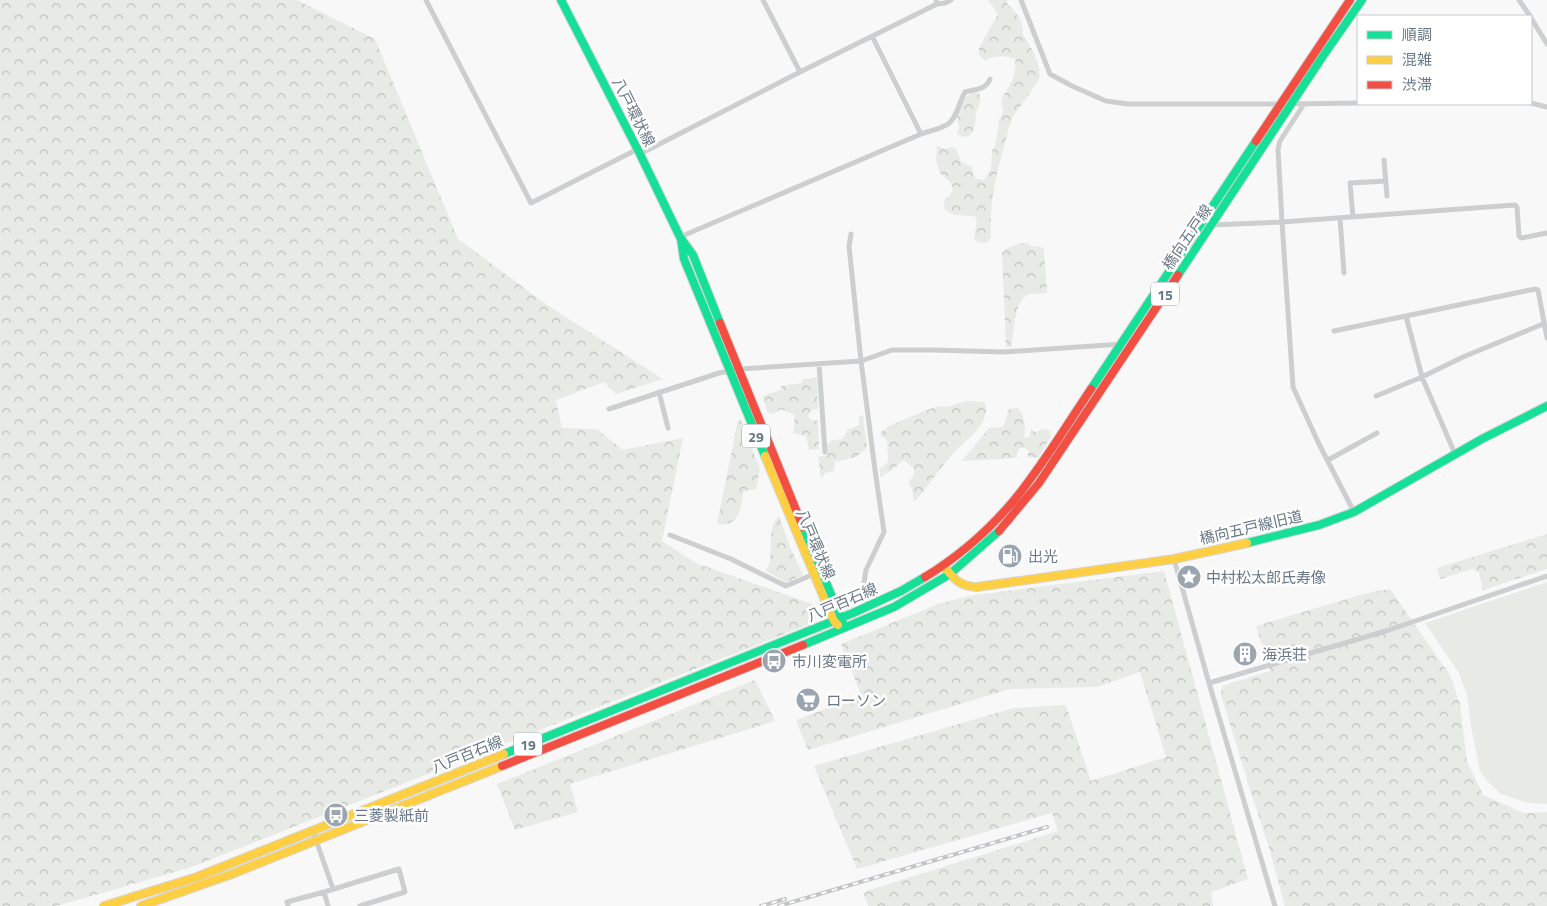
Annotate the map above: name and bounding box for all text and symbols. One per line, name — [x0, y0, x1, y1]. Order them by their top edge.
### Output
legend — [1357, 15, 1532, 105]
text: 順調 — [1402, 23, 1432, 46]
text: 混雑 — [1402, 48, 1432, 71]
street label: 八戸環状線 — [607, 73, 661, 151]
text: 渋滞 — [1402, 73, 1432, 96]
street label: 橋向五戸線 — [1156, 199, 1218, 275]
road number: 15 — [1151, 282, 1179, 306]
road number: 29 — [742, 424, 770, 448]
street label: 橋向五戸線旧道 — [1197, 504, 1305, 550]
street label: 八戸環状線 — [791, 505, 841, 583]
fuel station icon: 出光 — [997, 543, 1023, 569]
place label: 出光 — [1028, 545, 1058, 568]
place icon: 中村松太郎氏寿像 — [1176, 564, 1202, 590]
place label: 中村松太郎氏寿像 — [1206, 566, 1326, 589]
street label: 八戸百石線 — [803, 577, 881, 627]
building icon: 海浜荘 — [1232, 641, 1258, 667]
place label: 海浜荘 — [1262, 643, 1307, 666]
bus stop icon: 市川変電所 — [761, 648, 787, 674]
place label: 市川変電所 — [792, 650, 867, 673]
supermarket icon: ローソン — [795, 687, 821, 713]
place label: ローソン — [826, 689, 886, 712]
street label: 八戸百石線 — [428, 729, 506, 779]
road number: 19 — [514, 732, 542, 756]
bus stop icon: 三菱製紙前 — [323, 802, 349, 828]
place label: 三菱製紙前 — [354, 804, 429, 827]

